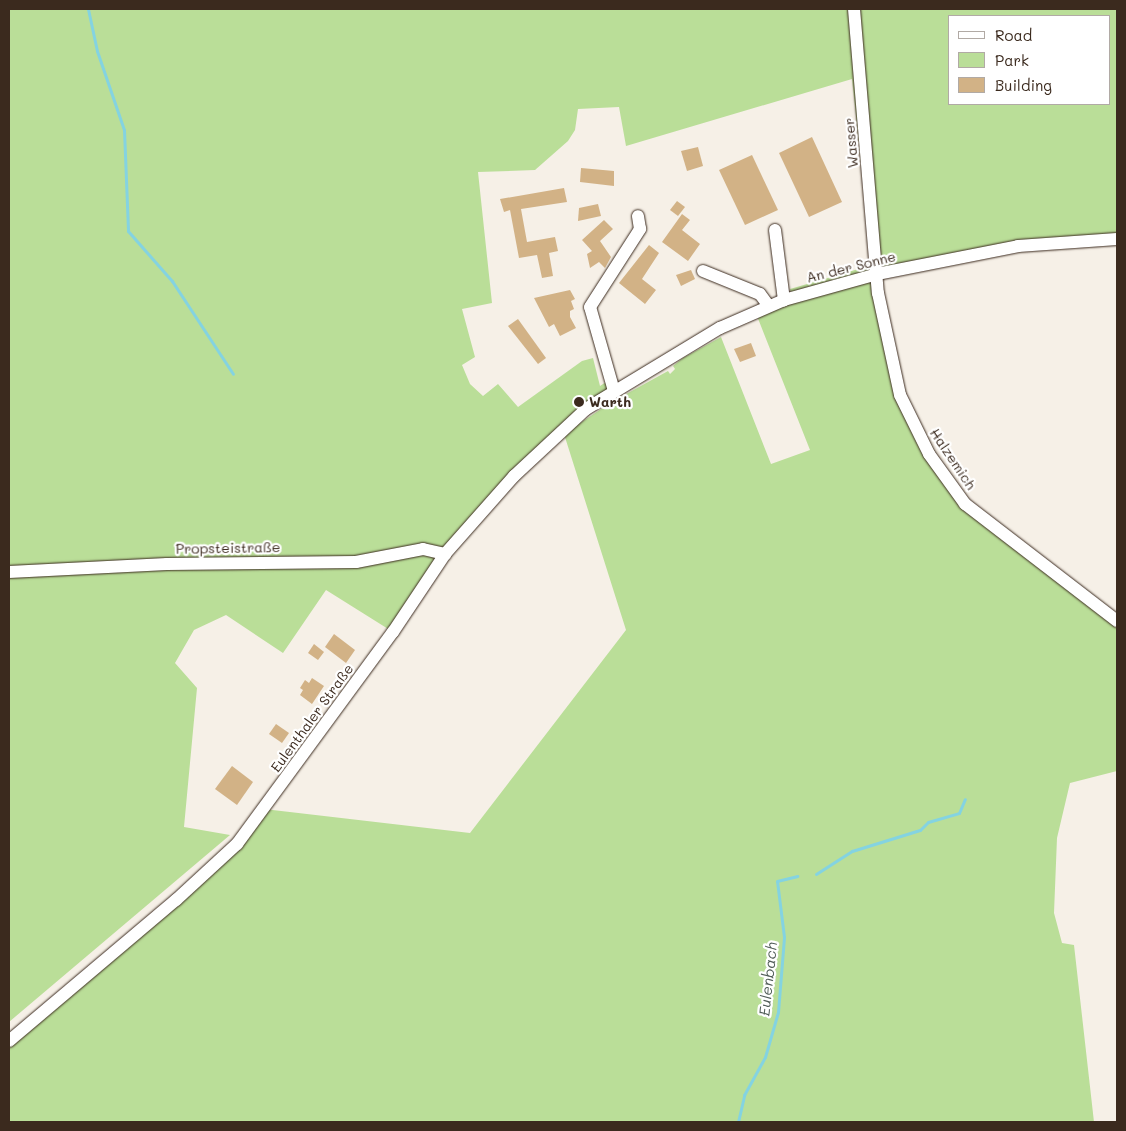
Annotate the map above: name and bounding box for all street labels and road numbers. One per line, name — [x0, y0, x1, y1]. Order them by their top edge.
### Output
street label: Wasser — [840, 117, 862, 169]
street label: An der Sonne — [805, 248, 897, 286]
street label: Halzemich — [926, 425, 980, 493]
street label: Propsteistraße — [176, 539, 280, 557]
street label: Eulenthaler Straße — [267, 661, 357, 775]

